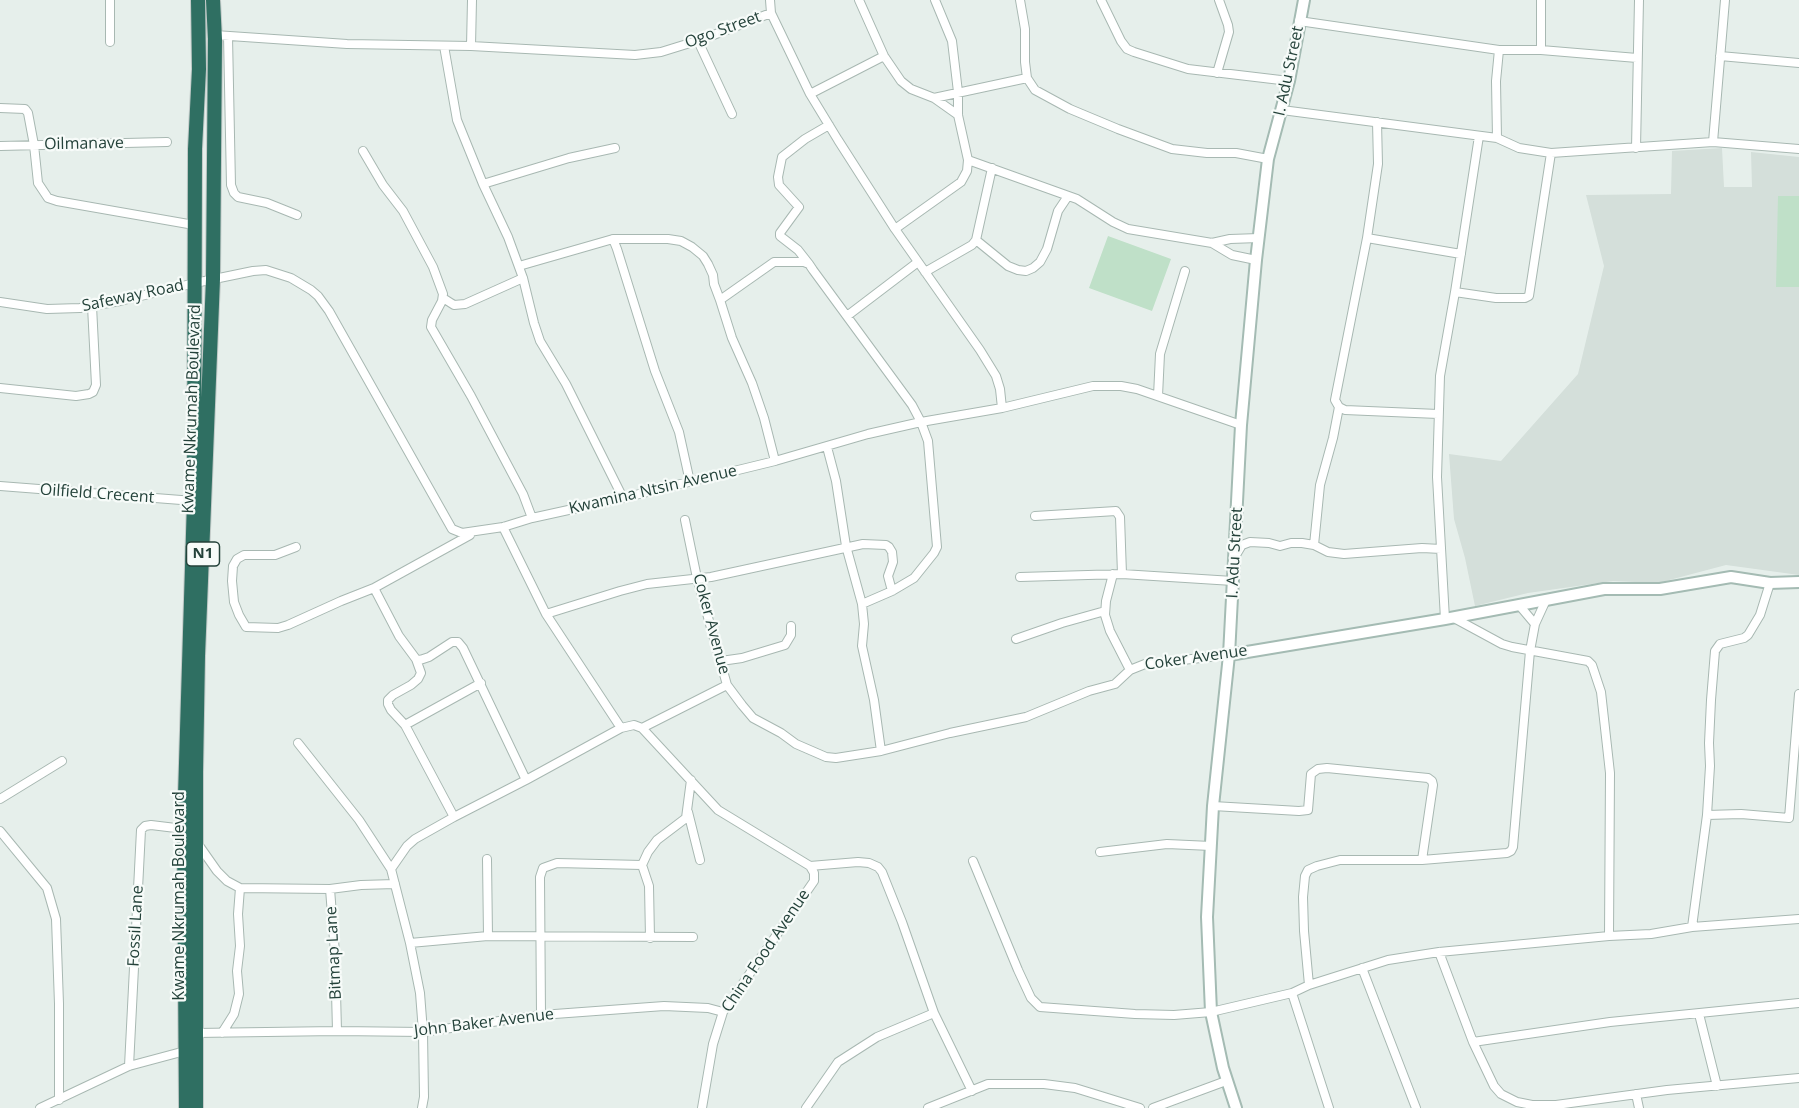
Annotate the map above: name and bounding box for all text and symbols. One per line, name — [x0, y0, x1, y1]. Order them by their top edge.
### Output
street label: Ogo Street — [682, 7, 764, 53]
street label: I. Adu Street — [1270, 24, 1308, 118]
street label: Oilmanave — [44, 134, 124, 154]
street label: Safeway Road — [80, 276, 186, 316]
street label: Kwame Nkrumah Boulevard — [179, 304, 205, 514]
street label: Kwamina Ntsin Avenue — [567, 461, 739, 519]
street label: Oilfield Crecent — [39, 480, 155, 508]
street label: I. Adu Street — [1223, 507, 1247, 599]
road number: N1 — [186, 542, 220, 566]
street label: Coker Avenue — [688, 572, 734, 676]
street label: Coker Avenue — [1143, 641, 1249, 675]
street label: Kwame Nkrumah Boulevard — [169, 791, 189, 1001]
street label: Fossil Lane — [124, 885, 148, 967]
street label: China Food Avenue — [718, 886, 814, 1016]
street label: Bitmap Lane — [322, 906, 346, 1000]
street label: John Baker Avenue — [413, 1005, 555, 1041]

